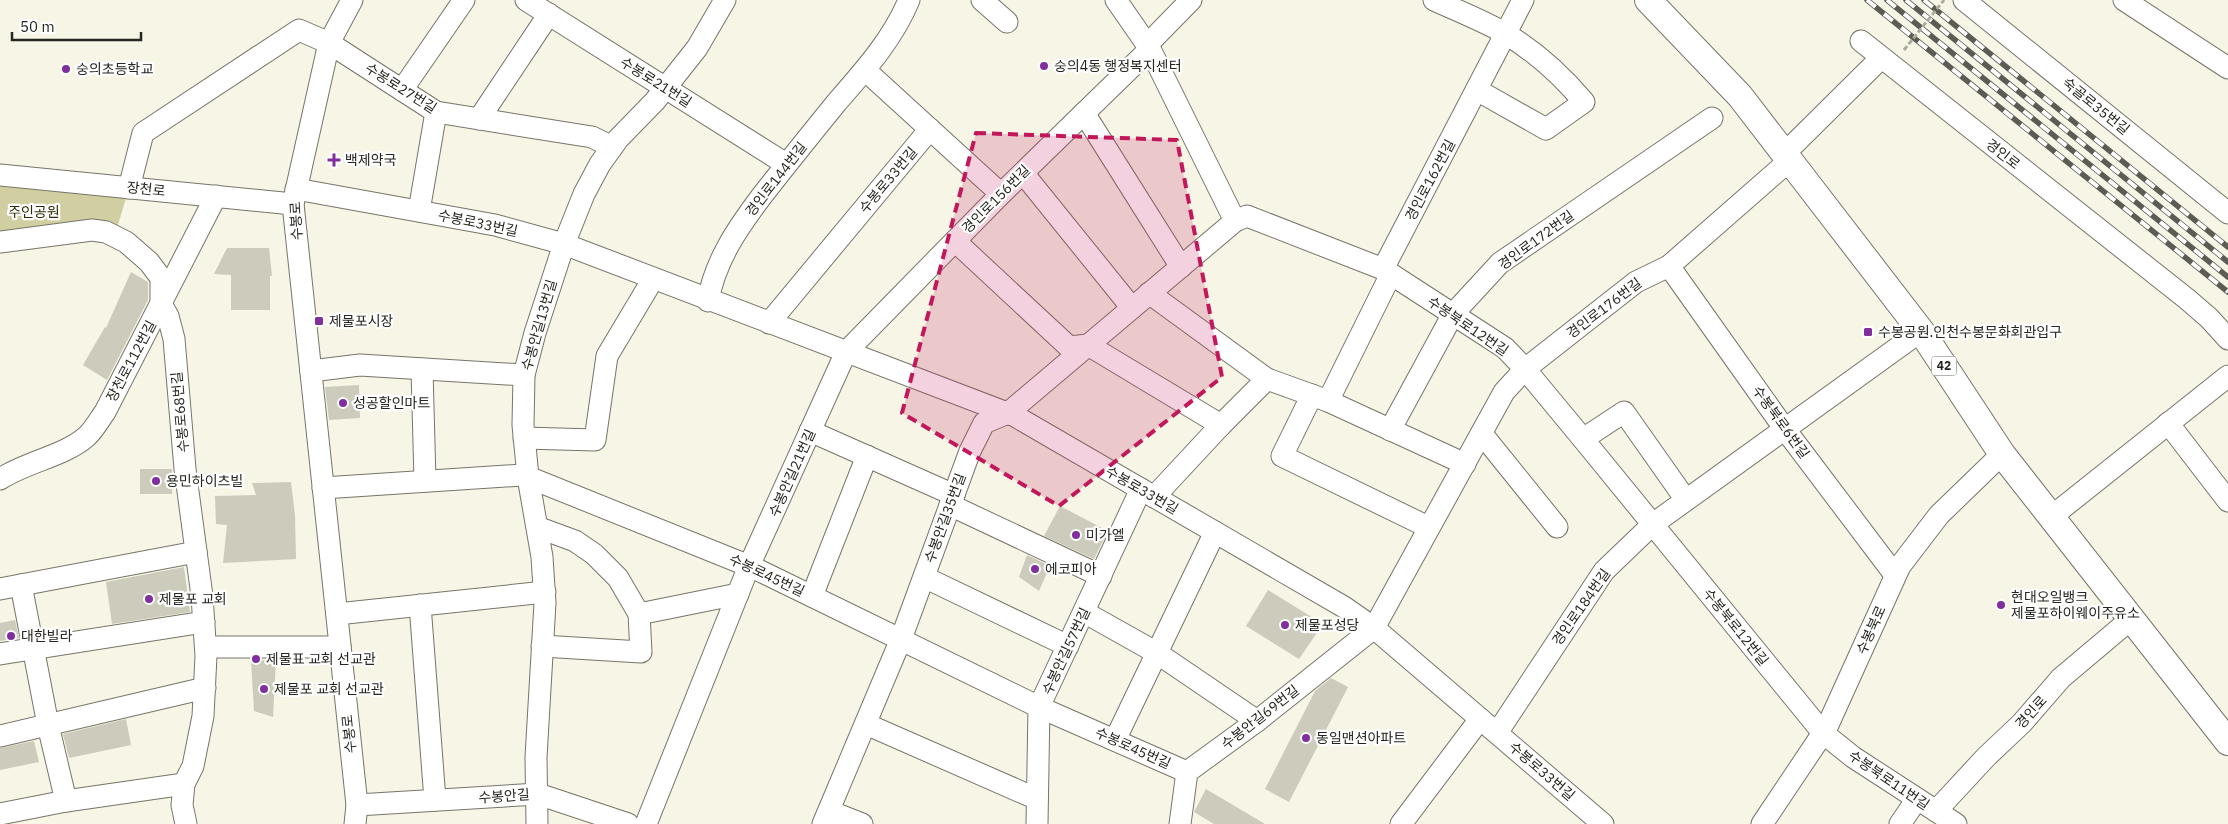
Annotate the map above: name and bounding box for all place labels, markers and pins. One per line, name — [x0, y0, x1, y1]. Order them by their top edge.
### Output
place label: 숭의4동 행정복지센터 — [1054, 57, 1182, 75]
place label: 숭의초등학교 — [76, 60, 153, 78]
marker: 숭의4동 행정복지센터 — [1038, 60, 1050, 72]
marker: 숭의초등학교 — [60, 63, 72, 75]
place label: 백제약국 — [345, 151, 397, 169]
marker: 백제약국 — [327, 153, 341, 167]
place label: 제물포시장 — [329, 312, 394, 330]
marker: 제물포시장 — [313, 315, 325, 327]
place label: 수봉공원.인천수봉문화회관입구 — [1878, 323, 2062, 341]
marker: 수봉공원.인천수봉문화회관입구 — [1862, 326, 1874, 338]
place label: 성공할인마트 — [353, 394, 430, 412]
marker: 성공할인마트 — [337, 397, 349, 409]
place label: 용민하이츠빌 — [166, 472, 243, 490]
marker: 용민하이츠빌 — [150, 475, 162, 487]
place label: 미가엘 — [1086, 526, 1125, 544]
marker: 미가엘 — [1070, 529, 1082, 541]
place label: 에코피아 — [1045, 560, 1097, 578]
marker: 에코피아 — [1029, 563, 1041, 575]
place label: 현대오일뱅크 제물포하이웨이주유소 — [2011, 588, 2140, 622]
place label: 제물포 교회 — [159, 590, 227, 608]
marker: 제물포 교회 — [143, 593, 155, 605]
marker: 현대오일뱅크 제물포하이웨이주유소 — [1995, 599, 2007, 611]
place label: 제물포성당 — [1295, 616, 1360, 634]
marker: 제물포성당 — [1279, 619, 1291, 631]
place label: 대한빌라 — [21, 627, 73, 645]
marker: 대한빌라 — [5, 630, 17, 642]
place label: 제물표 교회 선교관 — [266, 650, 376, 668]
marker: 제물표 교회 선교관 — [250, 653, 262, 665]
place label: 제물포 교회 선교관 — [274, 680, 384, 698]
marker: 제물포 교회 선교관 — [258, 683, 270, 695]
place label: 동일맨션아파트 — [1316, 729, 1406, 747]
marker: 동일맨션아파트 — [1300, 732, 1312, 744]

